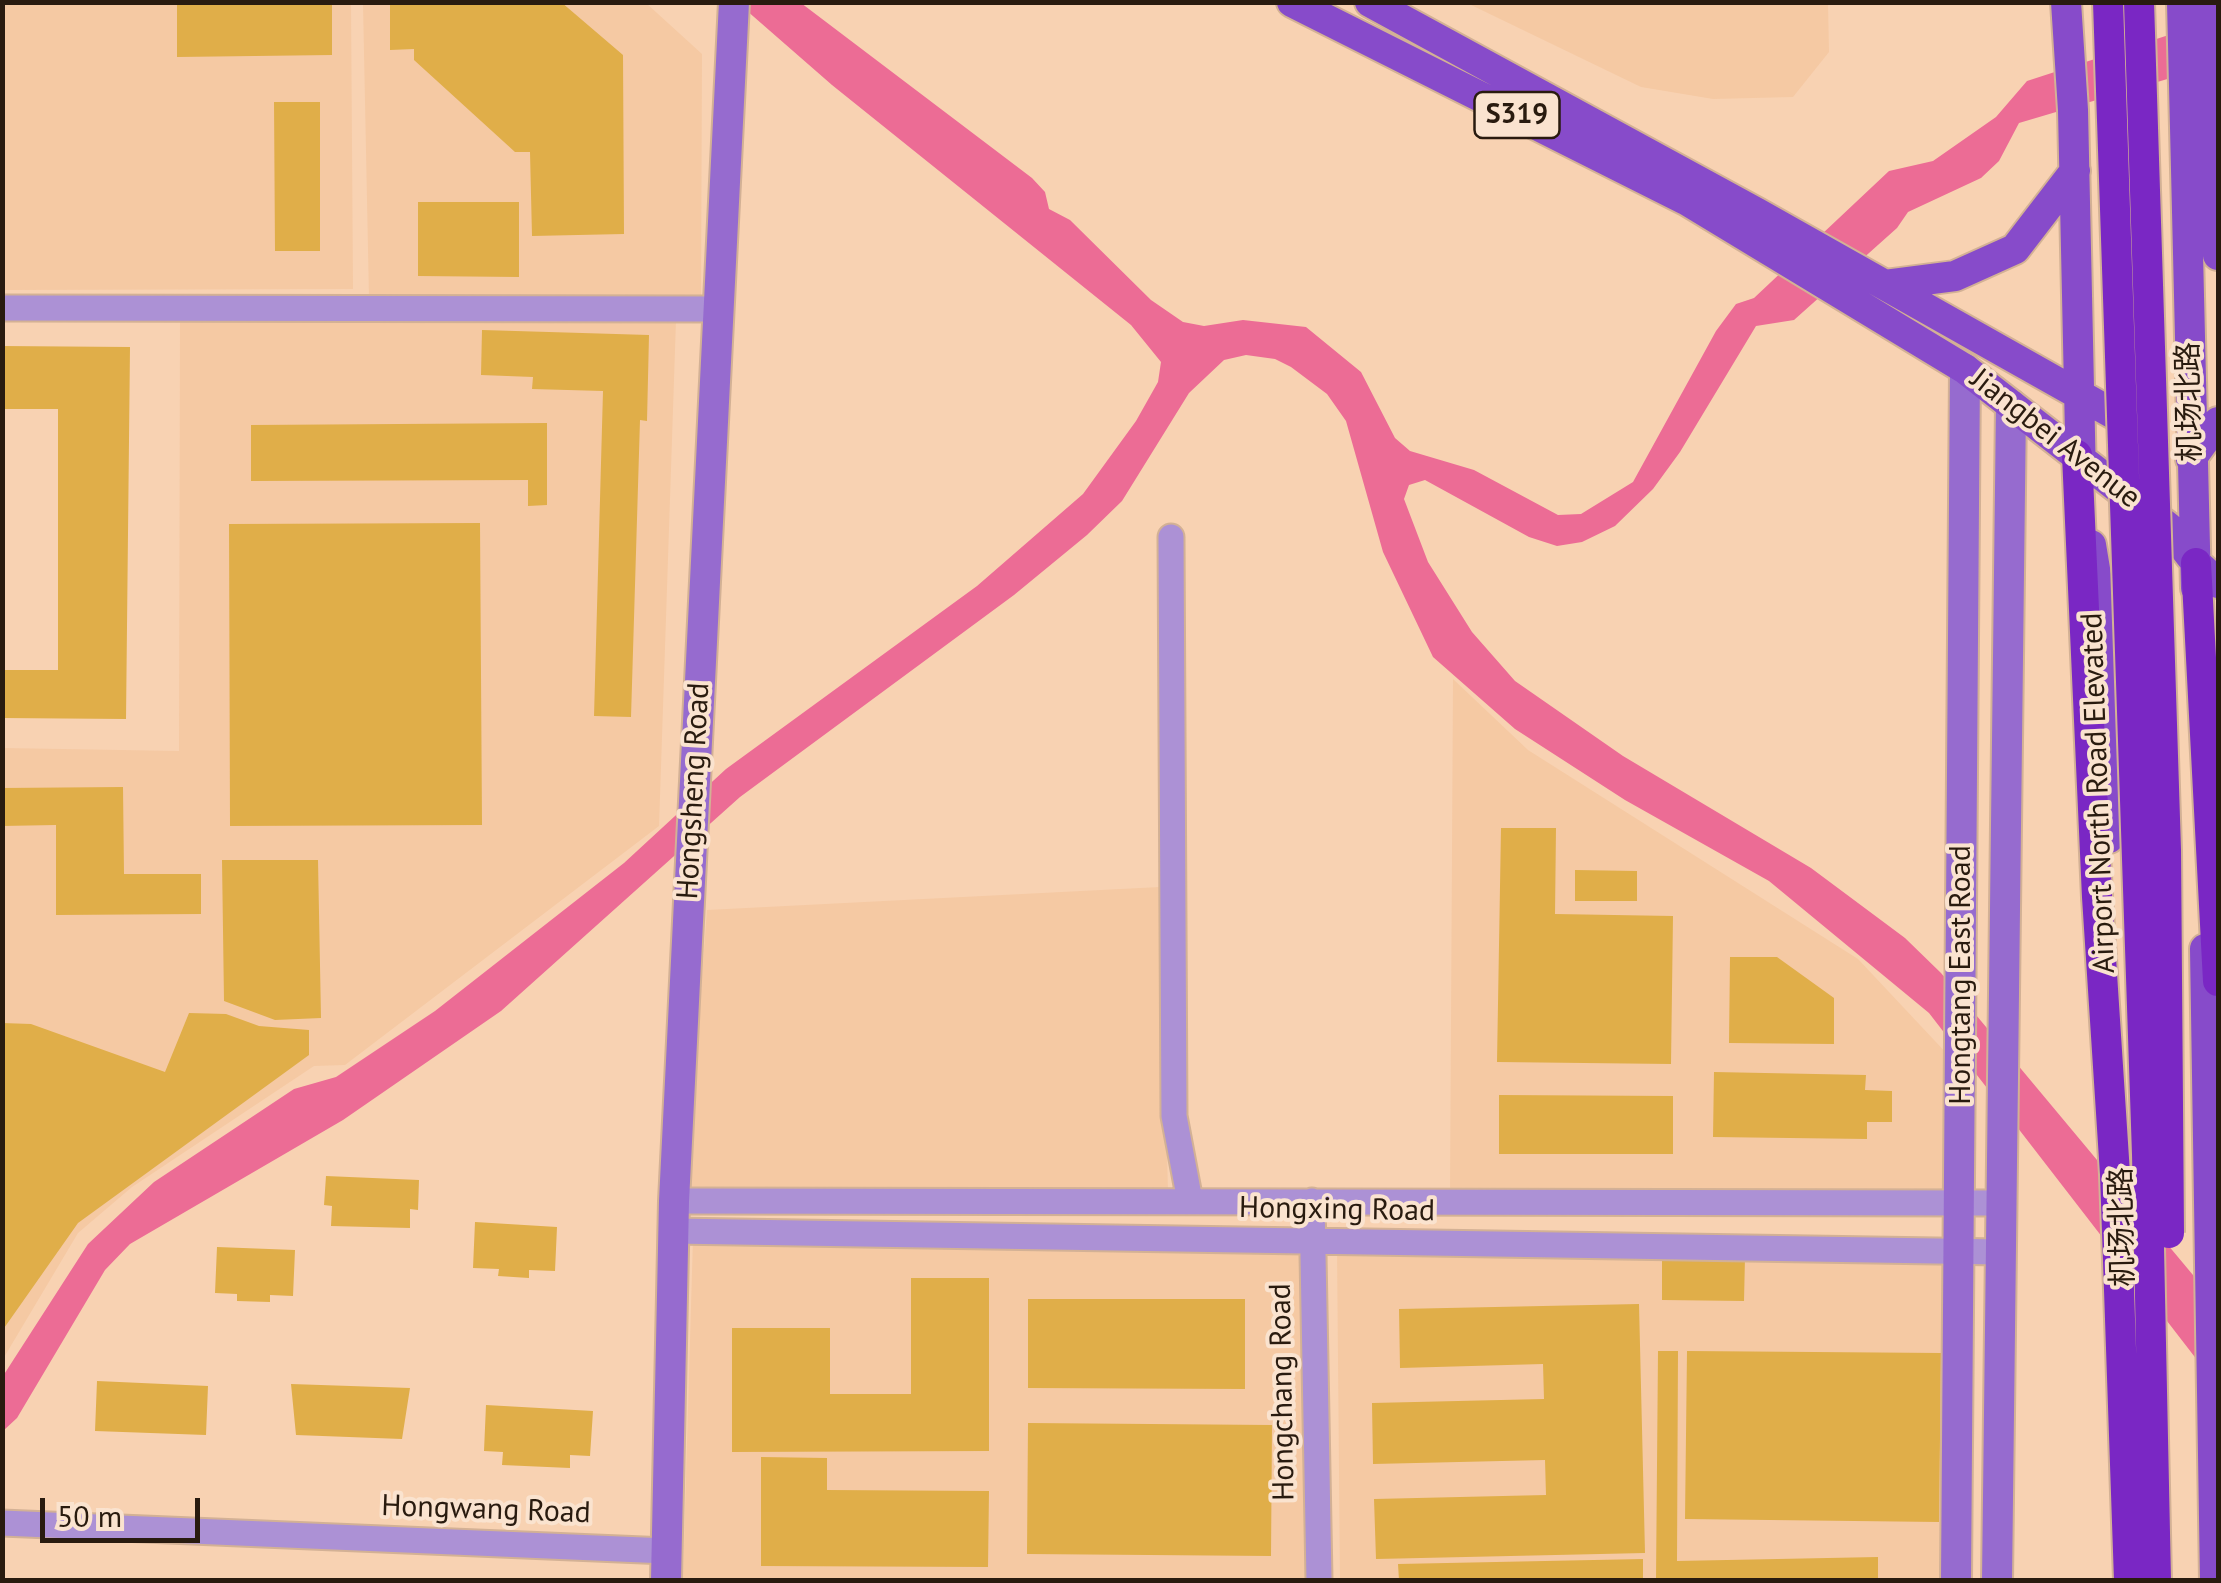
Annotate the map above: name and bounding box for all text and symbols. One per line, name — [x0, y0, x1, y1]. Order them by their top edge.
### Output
road number: S319 — [1474, 92, 1560, 138]
street label: 机场北路 — [2171, 342, 2209, 462]
street label: Jiangbei Avenue — [1963, 362, 2147, 516]
street label: Airport North Road Elevated — [2075, 612, 2123, 974]
street label: Hongsheng Road — [670, 682, 718, 900]
street label: Hongtang East Road — [1943, 845, 1979, 1105]
street label: 机场北路 — [2104, 1167, 2142, 1287]
street label: Hongxing Road — [1239, 1190, 1435, 1230]
street label: Hongchang Road — [1263, 1283, 1303, 1501]
scale bar — [45, 1478, 205, 1540]
street label: Hongwang Road — [381, 1488, 591, 1532]
text: 50 m — [57, 1496, 122, 1535]

